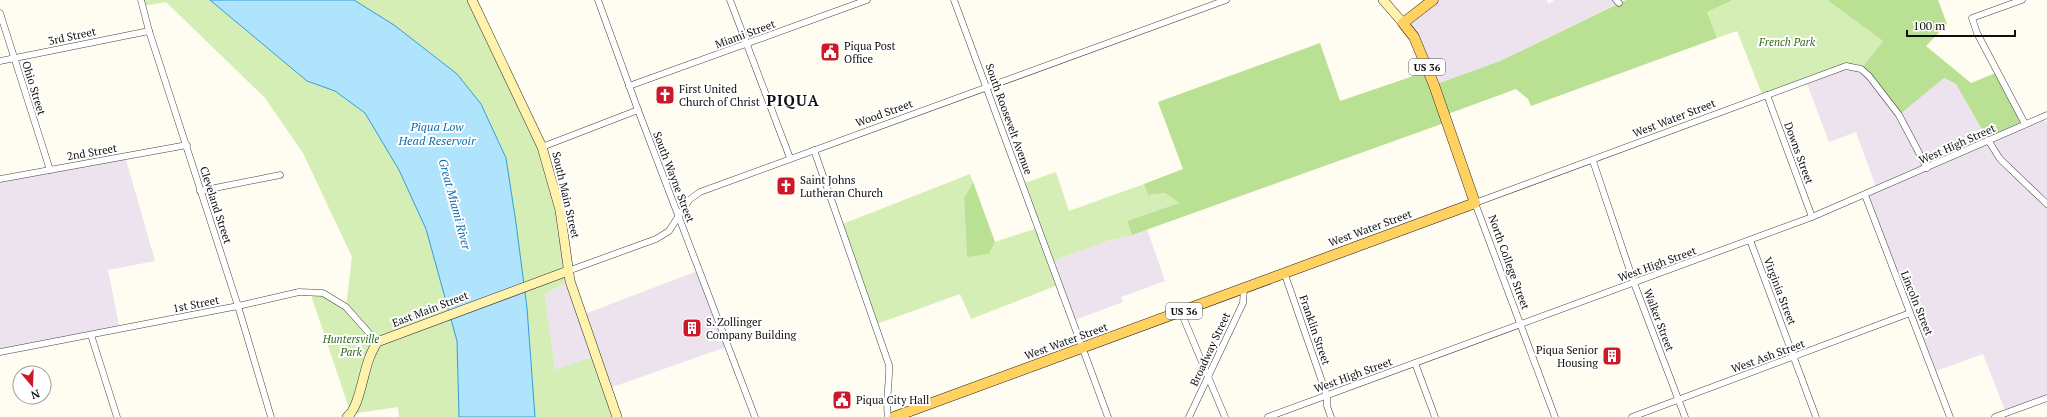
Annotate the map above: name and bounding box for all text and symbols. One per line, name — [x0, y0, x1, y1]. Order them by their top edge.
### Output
scale bar — [1907, 12, 2015, 38]
street label: Miami Street — [713, 17, 777, 51]
text: 100 m — [1913, 18, 1946, 33]
street label: 3rd Street — [47, 24, 97, 48]
park label: French Park — [1758, 35, 1816, 49]
place label: Piqua Post Office — [844, 39, 896, 66]
public building icon: Piqua Post Office — [819, 41, 841, 63]
street label: Ohio Street — [19, 59, 49, 117]
road number: US 36 — [1409, 59, 1445, 75]
street label: South Roosevelt Avenue — [982, 61, 1036, 177]
place label: First United Church of Christ — [679, 82, 760, 109]
church icon: First United Church of Christ — [654, 84, 676, 106]
district label: PIQUA — [766, 90, 820, 110]
street label: Wood Street — [853, 96, 915, 130]
street label: West Water Street — [1631, 96, 1717, 140]
water label: Piqua Low Head Reservoir — [397, 119, 477, 148]
street label: Downs Street — [1781, 120, 1817, 186]
street label: West High Street — [1917, 121, 1997, 167]
street label: South Wayne Street — [650, 130, 698, 224]
street label: 2nd Street — [66, 141, 118, 163]
street label: South Main Street — [549, 150, 583, 240]
water label: Great Miami River — [436, 157, 475, 252]
street label: Cleveland Street — [197, 165, 235, 245]
place label: Saint Johns Lutheran Church — [800, 173, 884, 200]
church icon: Saint Johns Lutheran Church — [775, 175, 797, 197]
street label: West Water Street — [1326, 206, 1414, 250]
street label: North College Street — [1485, 213, 1533, 311]
street label: West High Street — [1616, 243, 1698, 285]
street label: Virginia Street — [1761, 255, 1799, 327]
street label: Lincoln Street — [1898, 268, 1936, 338]
street label: Walker Street — [1641, 287, 1677, 353]
street label: East Main Street — [390, 288, 470, 330]
street label: 1st Street — [172, 293, 220, 315]
street label: Franklin Street — [1296, 293, 1334, 367]
road number: US 36 — [1166, 303, 1202, 319]
street label: Broadway Street — [1187, 310, 1233, 388]
place label: S. Zollinger Company Building — [706, 315, 797, 342]
building icon: S. Zollinger Company Building — [681, 317, 703, 339]
street label: West Water Street — [1022, 319, 1110, 363]
park label: Huntersville Park — [322, 332, 379, 359]
street label: West Ash Street — [1729, 336, 1807, 376]
place label: Piqua Senior Housing — [1536, 343, 1599, 370]
building icon: Piqua Senior Housing — [1601, 345, 1623, 367]
street label: West High Street — [1312, 354, 1394, 396]
north arrow — [12, 365, 52, 405]
text: N — [28, 386, 41, 403]
public building icon: Piqua City Hall — [831, 389, 853, 411]
place label: Piqua City Hall — [856, 393, 929, 407]

